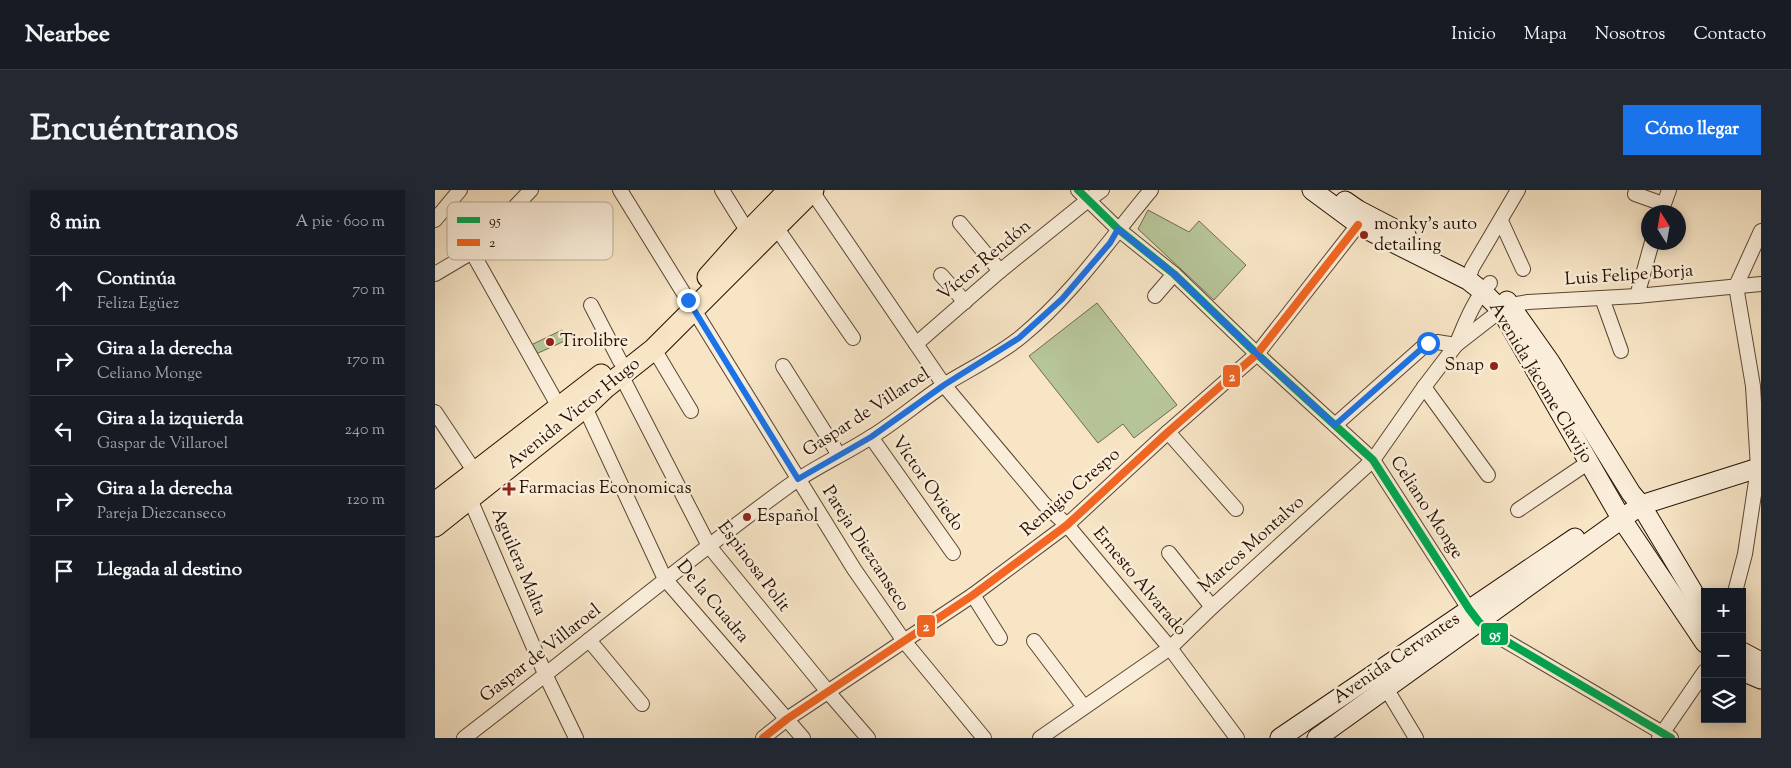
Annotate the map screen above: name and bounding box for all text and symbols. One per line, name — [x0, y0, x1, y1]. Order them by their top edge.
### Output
text: Nearbee — [25, 18, 110, 52]
text: Inicio — [1451, 22, 1496, 48]
text: Mapa — [1524, 22, 1567, 48]
text: Nosotros — [1595, 22, 1665, 48]
text: Contacto — [1693, 22, 1766, 48]
text: Encuéntranos — [30, 105, 239, 156]
button: Cómo llegar — [1623, 105, 1761, 155]
legend — [447, 202, 613, 260]
north arrow — [1641, 205, 1686, 250]
text: 8 min — [50, 208, 101, 238]
text: A pie · 600 m — [295, 211, 385, 234]
text: 95 — [489, 212, 501, 232]
place label: monky’s auto detailing — [1374, 212, 1477, 259]
street label: Víctor Rendón — [933, 214, 1038, 308]
marker: monky’s auto detailing — [1358, 229, 1370, 241]
text: 2 — [489, 234, 496, 254]
street label: Luis Felipe Borja — [1564, 259, 1694, 293]
text: Continúa — [97, 266, 176, 293]
icon: ahead — [50, 277, 78, 305]
text: 70 m — [352, 279, 385, 302]
route end — [677, 289, 700, 312]
text: Feliza Egüez — [97, 293, 179, 316]
street label: Avenida Jácome Clavijo — [1481, 297, 1599, 469]
place label: Tirolibre — [560, 329, 628, 355]
route start — [1417, 332, 1440, 355]
text: Gira a la derecha — [97, 336, 232, 363]
marker: Tirolibre — [544, 336, 556, 348]
icon: right — [50, 347, 78, 375]
text: 170 m — [347, 349, 385, 372]
street label: Avenida Victor Hugo — [502, 352, 646, 476]
place label: Snap — [1445, 353, 1484, 379]
marker: Snap — [1488, 360, 1500, 372]
street label: Gaspar de Villaroel — [798, 362, 936, 464]
text: Celiano Monge — [97, 363, 202, 386]
line badge: 2 — [1222, 364, 1241, 388]
text: 2 — [1229, 368, 1236, 388]
text: Gira a la izquierda — [97, 406, 243, 433]
icon: left — [50, 417, 78, 445]
text: 240 m — [344, 419, 385, 442]
street label: Víctor Oviedo — [884, 431, 970, 537]
text: Gaspar de Villaroel — [97, 433, 228, 456]
street label: Remigio Crespo — [1015, 442, 1127, 544]
street label: Celiano Monge — [1383, 451, 1469, 565]
text: Gira a la derecha — [97, 476, 232, 503]
place label: Farmacias Economicas — [519, 476, 691, 502]
street label: Pareja Diezcanseco — [815, 481, 915, 617]
marker: Farmacias Economicas — [503, 483, 515, 495]
icon: right — [50, 487, 78, 515]
text: 120 m — [347, 489, 385, 512]
street label: Marcos Montalvo — [1193, 490, 1311, 600]
text: Pareja Diezcanseco — [97, 503, 226, 526]
street label: Aguilera Malta — [484, 504, 552, 620]
place label: Español — [757, 504, 818, 530]
marker: Español — [741, 511, 753, 523]
street label: Espinosa Polit — [710, 516, 796, 618]
street label: Ernesto Alvarado — [1086, 522, 1192, 642]
street label: De la Cuadra — [669, 555, 755, 649]
icon: arrive — [50, 557, 78, 585]
text: Llegada al destino — [97, 557, 242, 584]
map controls — [1701, 588, 1746, 723]
button: + — [1701, 588, 1746, 633]
street label: Gaspar de Villaroel — [475, 598, 607, 710]
street label: Avenida Cervantes — [1328, 607, 1466, 711]
line badge: 2 — [916, 614, 936, 638]
text: 2 — [923, 618, 930, 638]
line badge: 95 — [1480, 622, 1509, 646]
text: 95 — [1489, 626, 1501, 646]
button: − — [1701, 633, 1746, 678]
button: layers — [1701, 678, 1746, 723]

